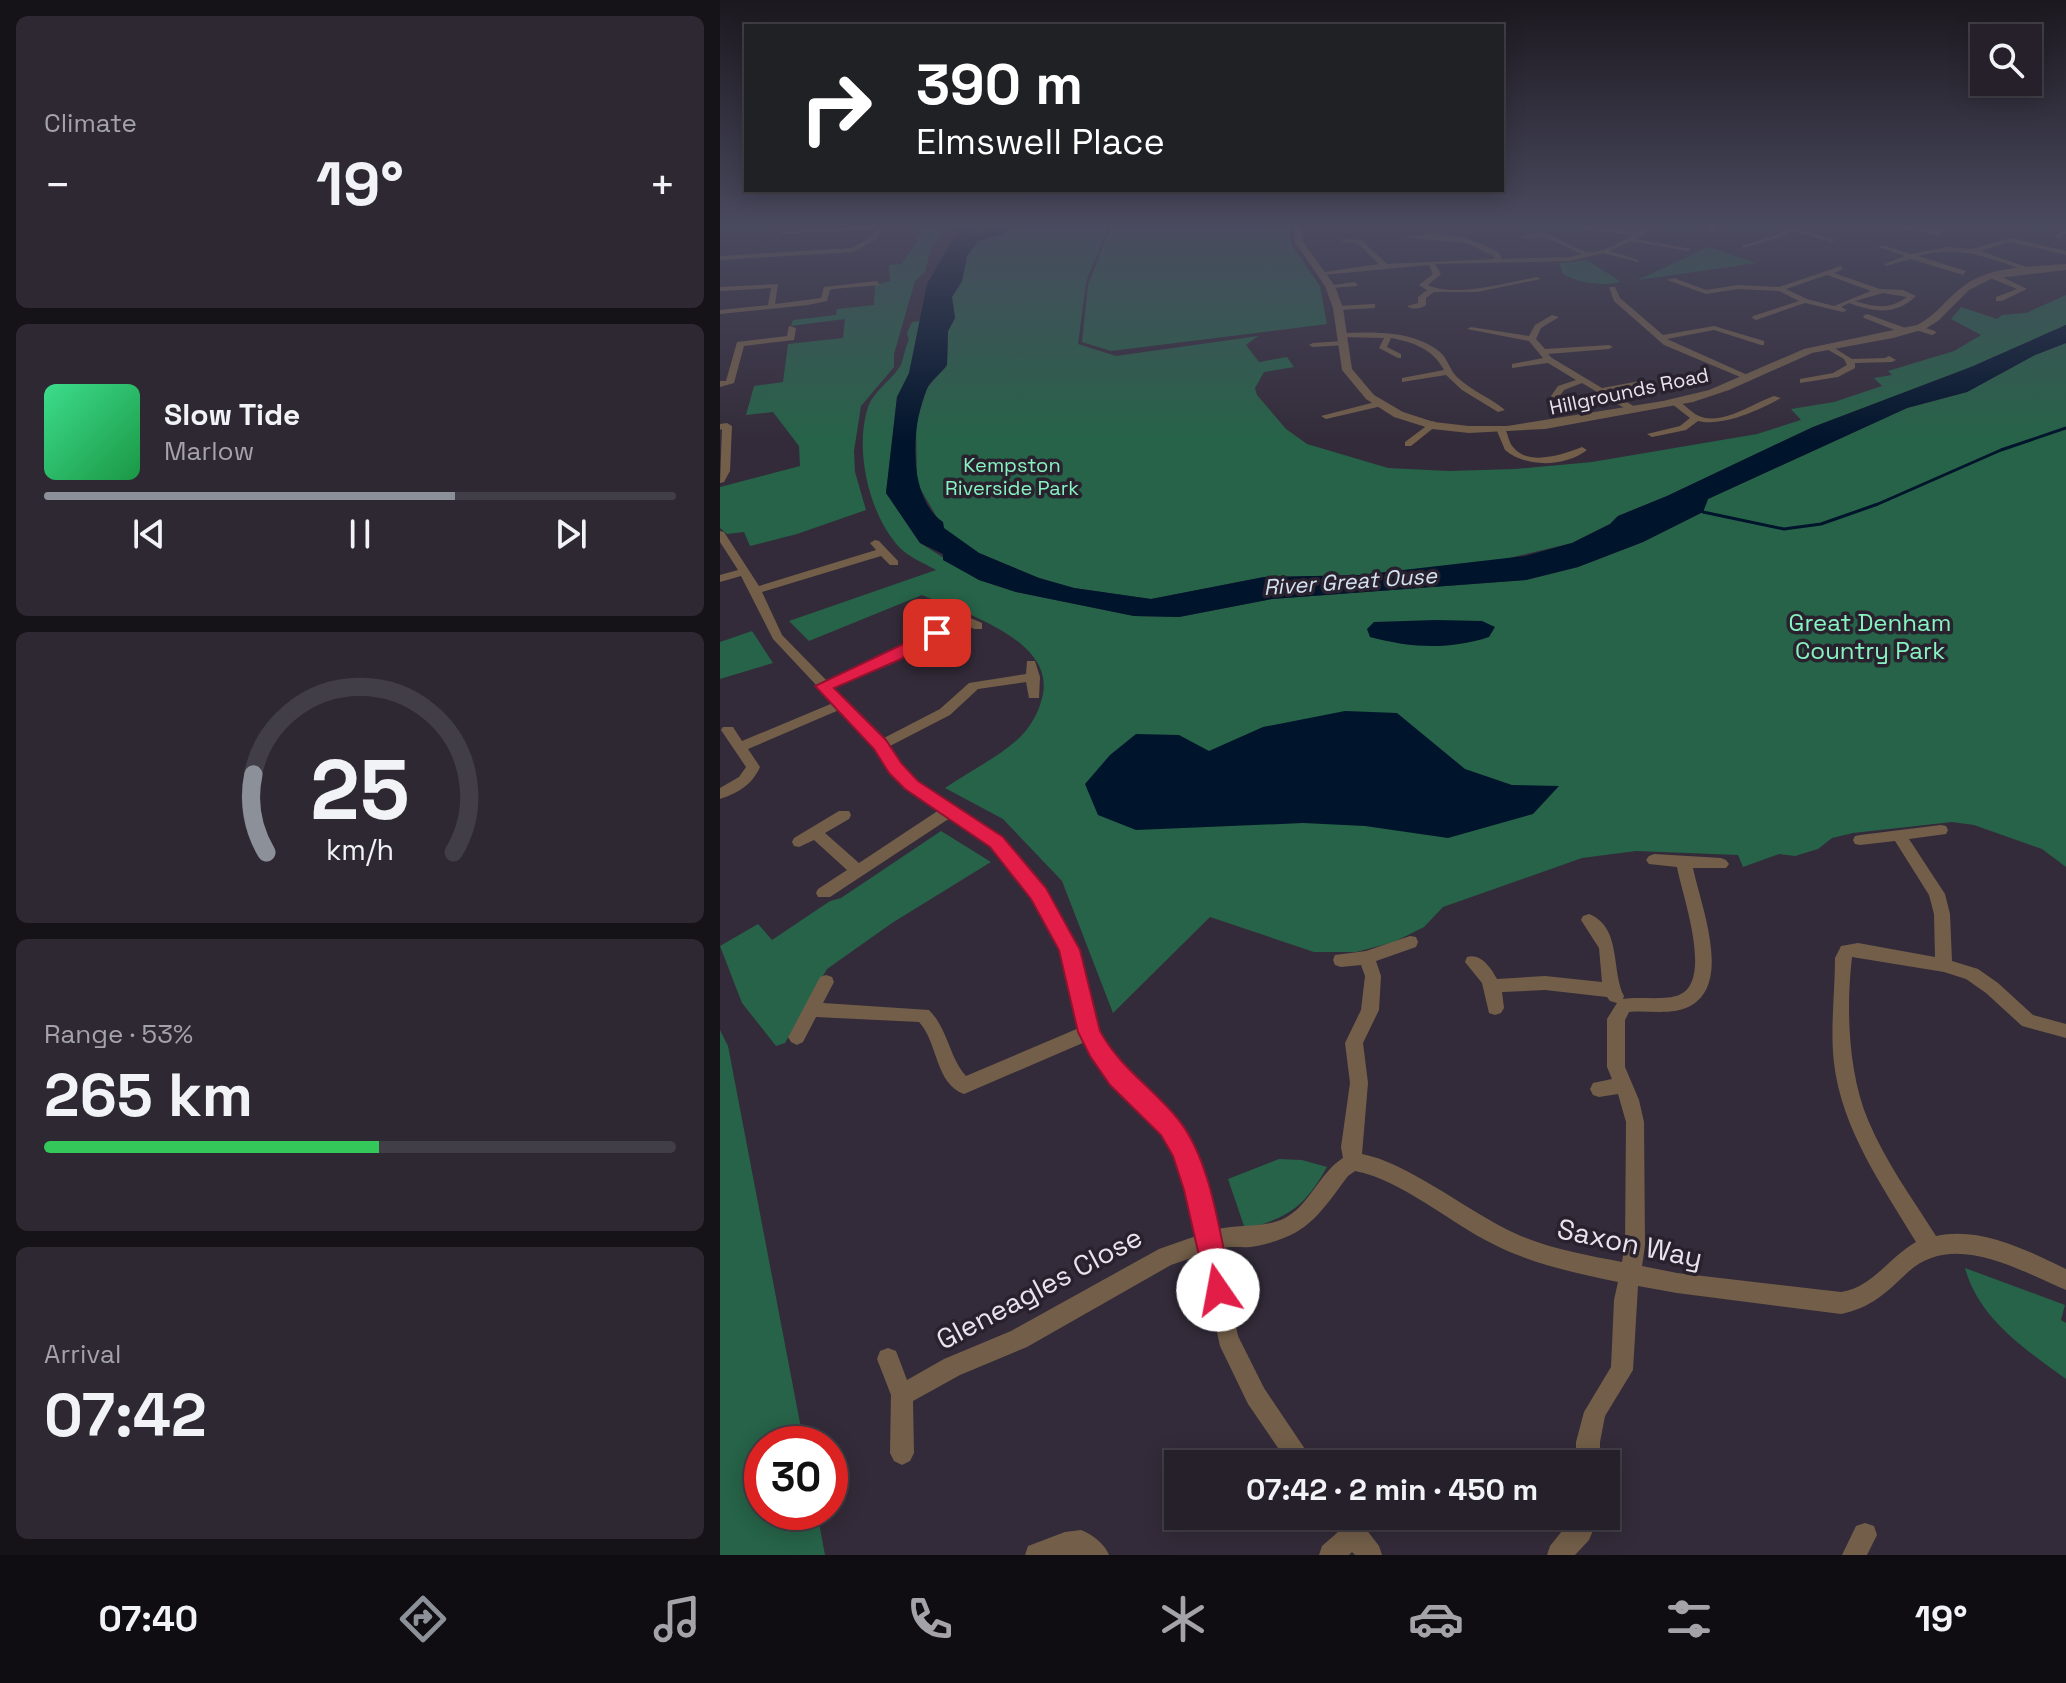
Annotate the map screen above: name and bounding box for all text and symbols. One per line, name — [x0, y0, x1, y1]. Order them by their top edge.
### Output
map controls — [1970, 24, 2042, 96]
button: search — [1970, 24, 2042, 96]
text: 390 m — [916, 49, 1083, 120]
icon: right — [784, 56, 888, 160]
text: Climate — [44, 106, 137, 140]
text: Elmswell Place — [916, 119, 1165, 165]
text: 19° — [316, 146, 404, 223]
text: − — [44, 157, 71, 213]
text: + — [649, 157, 676, 213]
street label: Hillgrounds Road — [1547, 361, 1711, 421]
text: Slow Tide — [164, 395, 300, 434]
text: Marlow — [164, 434, 254, 468]
park label: Kempston Riverside Park — [945, 452, 1079, 501]
icon: previous — [127, 512, 171, 556]
icon: pause — [338, 512, 382, 556]
icon: next — [549, 512, 593, 556]
water label: River Great Ouse — [1262, 561, 1439, 601]
pin — [903, 599, 971, 667]
park label: Great Denham Country Park — [1789, 607, 1951, 666]
icon: arrive — [915, 611, 959, 655]
text: 25 — [310, 737, 410, 843]
text: km/h — [326, 833, 394, 869]
text: Range · 53% — [44, 1017, 193, 1051]
text: 265 km — [44, 1057, 253, 1134]
street label: Saxon Way — [1554, 1210, 1706, 1276]
street label: Gleneagles Close — [930, 1219, 1148, 1357]
position arrow — [1176, 1248, 1260, 1332]
text: Arrival — [44, 1337, 121, 1371]
text: 07:42 — [44, 1377, 207, 1454]
speed limit sign: 30 — [744, 1426, 848, 1530]
text: 07:42 · 2 min · 450 m — [1246, 1470, 1538, 1509]
icon: directions — [395, 1591, 451, 1647]
icon: music — [649, 1591, 705, 1647]
icon: phone — [902, 1591, 958, 1647]
icon: climate — [1155, 1591, 1211, 1647]
icon: car — [1408, 1591, 1464, 1647]
icon: filters — [1661, 1591, 1717, 1647]
text: 07:40 — [99, 1596, 198, 1642]
text: 19° — [1915, 1596, 1967, 1642]

